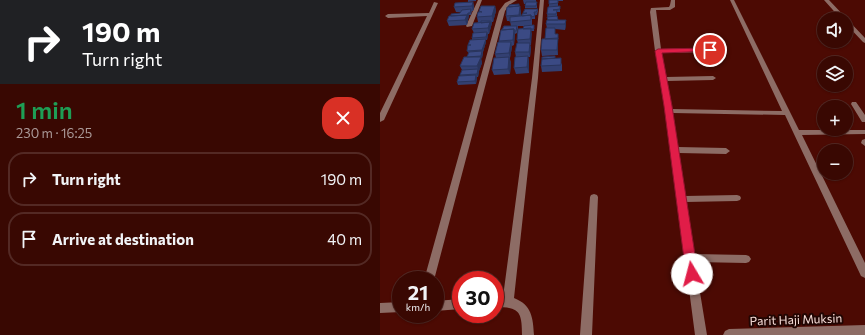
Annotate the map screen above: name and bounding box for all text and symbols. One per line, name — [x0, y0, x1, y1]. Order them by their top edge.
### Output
map controls — [817, 12, 853, 180]
button: sound — [817, 12, 853, 48]
text: 190 m — [82, 14, 160, 48]
icon: right — [16, 16, 68, 68]
pin — [693, 33, 727, 67]
icon: arrive — [699, 39, 721, 61]
text: Turn right — [82, 48, 162, 70]
button: layers — [817, 56, 853, 92]
text: 1 min — [16, 95, 73, 124]
button: close — [322, 97, 364, 139]
button: + — [817, 100, 853, 136]
text: 230 m · 16:25 — [16, 125, 92, 141]
button: − — [817, 144, 853, 180]
icon: right — [18, 168, 40, 190]
text: Turn right — [52, 170, 121, 188]
text: 190 m — [321, 170, 362, 188]
icon: arrive — [18, 228, 40, 250]
text: Arrive at destination — [52, 230, 194, 248]
text: 40 m — [327, 230, 362, 248]
position arrow — [671, 253, 713, 295]
speed limit sign: 30 — [452, 271, 504, 323]
text: 21 — [408, 280, 428, 304]
text: km/h — [406, 301, 430, 313]
street label: Parit Haji Muksin — [749, 310, 843, 328]

